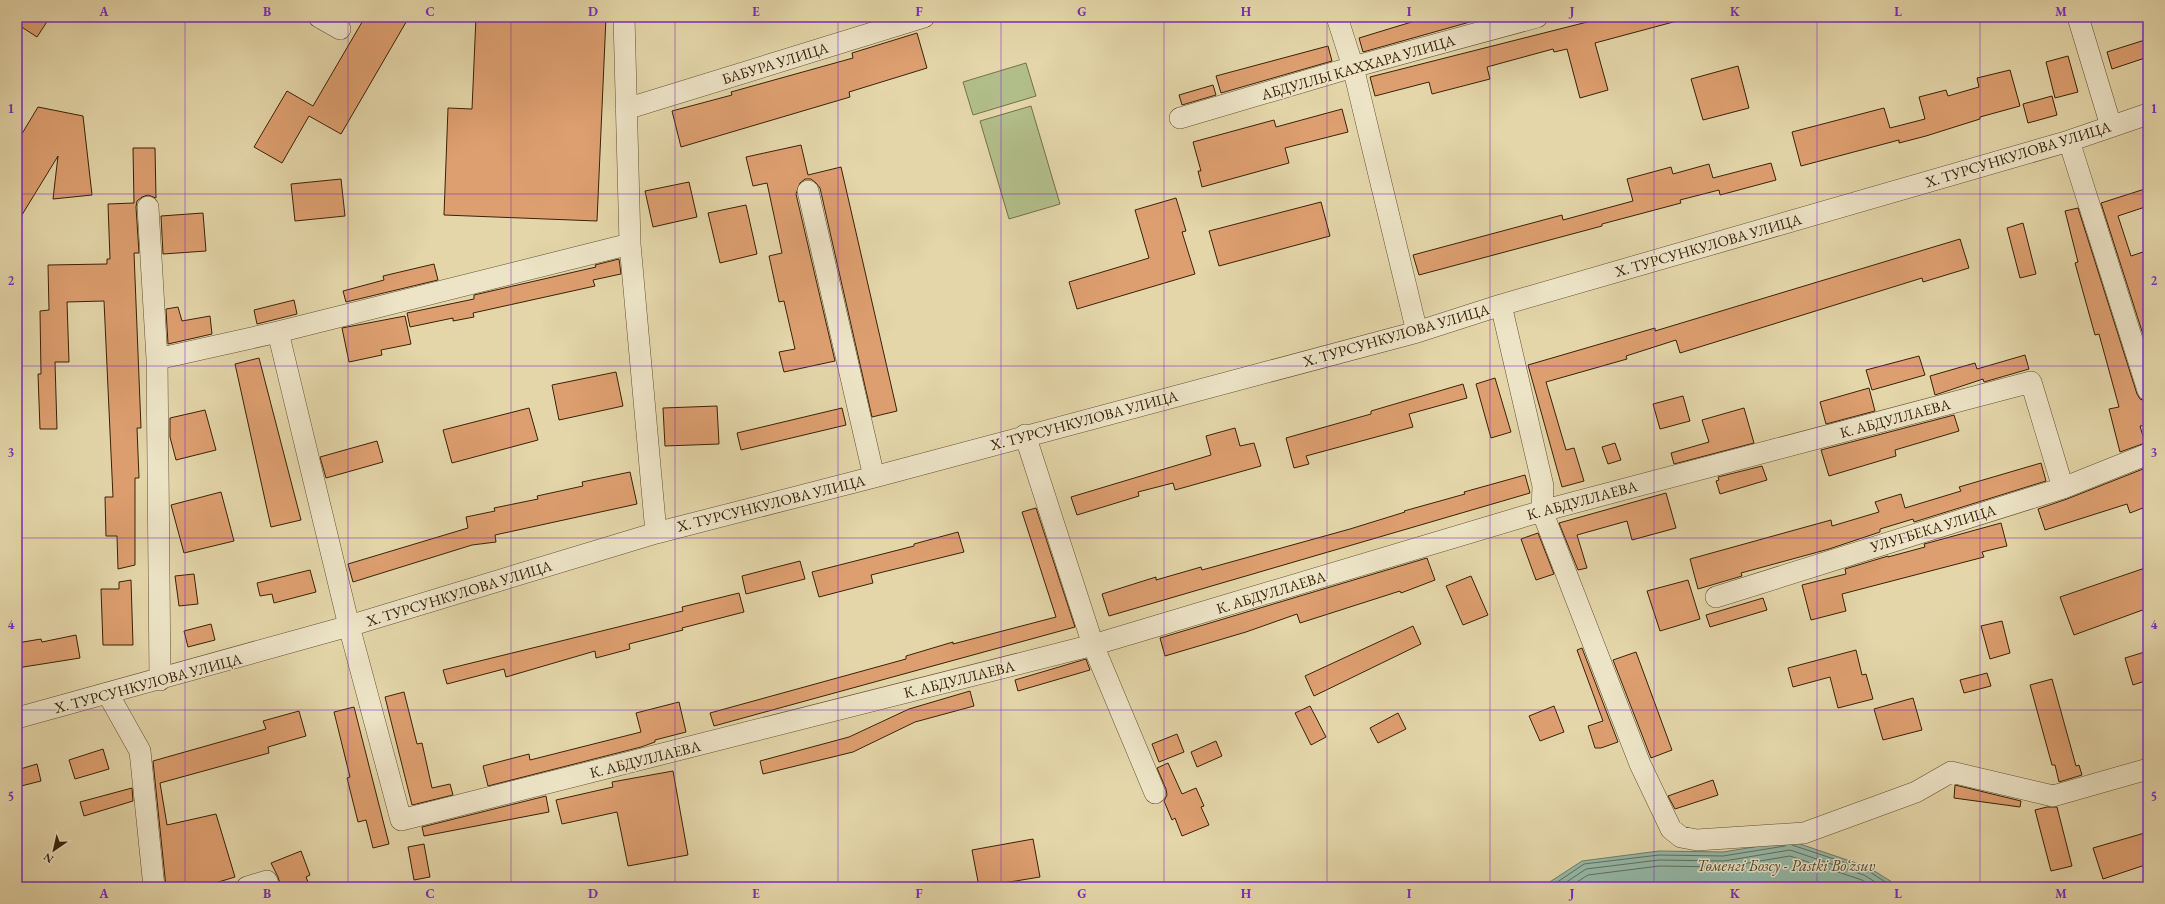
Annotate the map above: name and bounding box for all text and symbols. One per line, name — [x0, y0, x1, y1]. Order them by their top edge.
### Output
text: A — [98, 3, 109, 20]
text: B — [263, 3, 271, 20]
text: C — [425, 3, 435, 20]
text: D — [588, 3, 598, 20]
text: E — [752, 3, 760, 20]
text: F — [915, 3, 923, 20]
text: G — [1077, 3, 1087, 20]
text: H — [1241, 3, 1252, 20]
text: I — [1407, 3, 1412, 20]
text: J — [1568, 3, 1575, 20]
text: K — [1730, 3, 1741, 20]
text: L — [1894, 3, 1902, 20]
text: M — [2055, 3, 2067, 20]
street label: АБДУЛЛЫ КАХХАРА УЛИЦА — [1258, 30, 1458, 104]
street label: БАБУРА УЛИЦА — [719, 38, 831, 88]
text: 1 — [8, 100, 15, 117]
text: 1 — [2151, 100, 2158, 117]
street label: Х. ТУРСУНКУЛОВА УЛИЦА — [1922, 116, 2114, 192]
street label: Х. ТУРСУНКУЛОВА УЛИЦА — [1612, 209, 1804, 281]
text: 2 — [8, 272, 15, 289]
text: 2 — [2151, 272, 2158, 289]
street label: Х. ТУРСУНКУЛОВА УЛИЦА — [1300, 299, 1492, 371]
street label: Х. ТУРСУНКУЛОВА УЛИЦА — [987, 386, 1180, 454]
street label: К. АБДУЛЛАЕВА — [1838, 394, 1953, 442]
text: 3 — [8, 444, 15, 461]
text: 3 — [2151, 444, 2158, 461]
street label: Х. ТУРСУНКУЛОВА УЛИЦА — [674, 470, 868, 536]
street label: К. АБДУЛЛАЕВА — [1525, 476, 1640, 524]
street label: УЛУГБЕКА УЛИЦА — [1867, 500, 1999, 556]
street label: Х. ТУРСУНКУЛОВА УЛИЦА — [363, 555, 555, 631]
street label: К. АБДУЛЛАЕВА — [1214, 566, 1329, 618]
text: 4 — [8, 616, 15, 633]
text: 4 — [2151, 616, 2158, 633]
street label: Х. ТУРСУНКУЛОВА УЛИЦА — [51, 649, 244, 717]
street label: К. АБДУЛЛАЕВА — [902, 656, 1017, 702]
street label: К. АБДУЛЛАЕВА — [588, 736, 703, 782]
text: 5 — [8, 788, 14, 805]
text: 5 — [2151, 788, 2157, 805]
north arrow — [34, 830, 74, 870]
text: N — [41, 850, 56, 867]
water label: Төменгі Бозсу - Pastki Boʻzsuv — [1697, 855, 1876, 876]
text: A — [98, 885, 109, 902]
text: B — [263, 885, 271, 902]
text: C — [425, 885, 435, 902]
text: D — [588, 885, 598, 902]
text: E — [752, 885, 760, 902]
text: F — [915, 885, 923, 902]
text: G — [1077, 885, 1087, 902]
text: H — [1241, 885, 1252, 902]
text: I — [1407, 885, 1412, 902]
text: J — [1568, 885, 1575, 902]
text: K — [1730, 885, 1741, 902]
text: L — [1894, 885, 1902, 902]
text: M — [2055, 885, 2067, 902]

